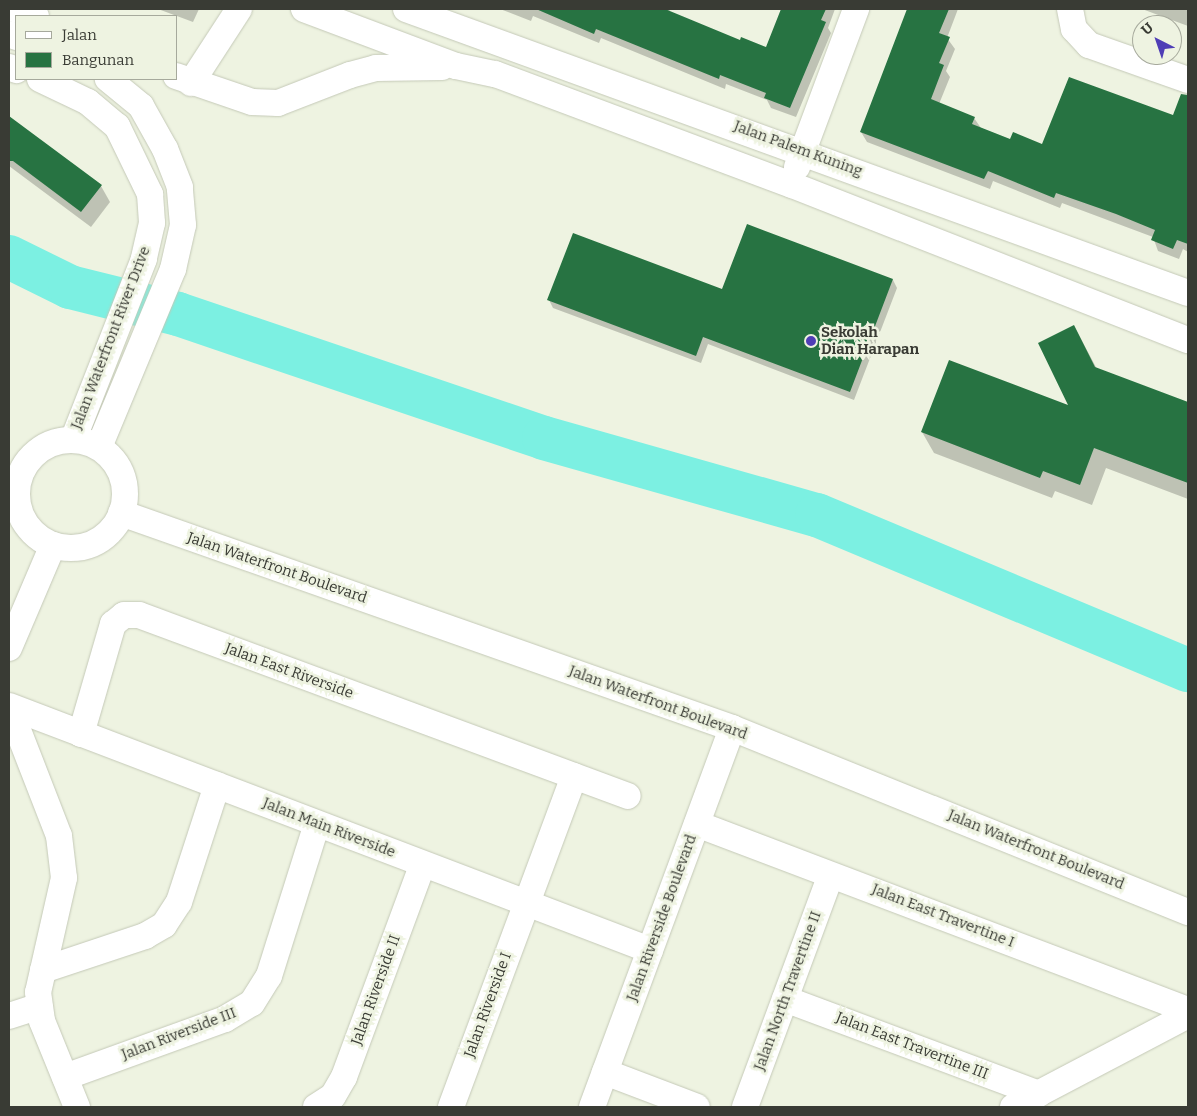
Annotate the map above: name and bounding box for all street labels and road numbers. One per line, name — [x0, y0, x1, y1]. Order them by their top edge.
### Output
street label: Jalan Palem Kuning — [731, 117, 865, 181]
street label: Jalan Waterfront River Drive — [68, 244, 154, 432]
street label: Jalan Waterfront Boulevard — [185, 529, 369, 607]
street label: Jalan East Riverside — [222, 639, 356, 703]
street label: Jalan Waterfront Boulevard — [566, 662, 750, 744]
street label: Jalan Main Riverside — [260, 794, 398, 862]
street label: Jalan Waterfront Boulevard — [945, 806, 1127, 894]
street label: Jalan Riverside Boulevard — [623, 832, 701, 1004]
street label: Jalan East Travertine I — [869, 880, 1017, 952]
street label: Jalan North Travertine II — [751, 909, 825, 1073]
street label: Jalan Riverside II — [348, 932, 404, 1048]
street label: Jalan Riverside I — [461, 950, 515, 1060]
street label: Jalan Riverside III — [119, 1004, 239, 1064]
street label: Jalan East Travertine III — [833, 1009, 991, 1083]

